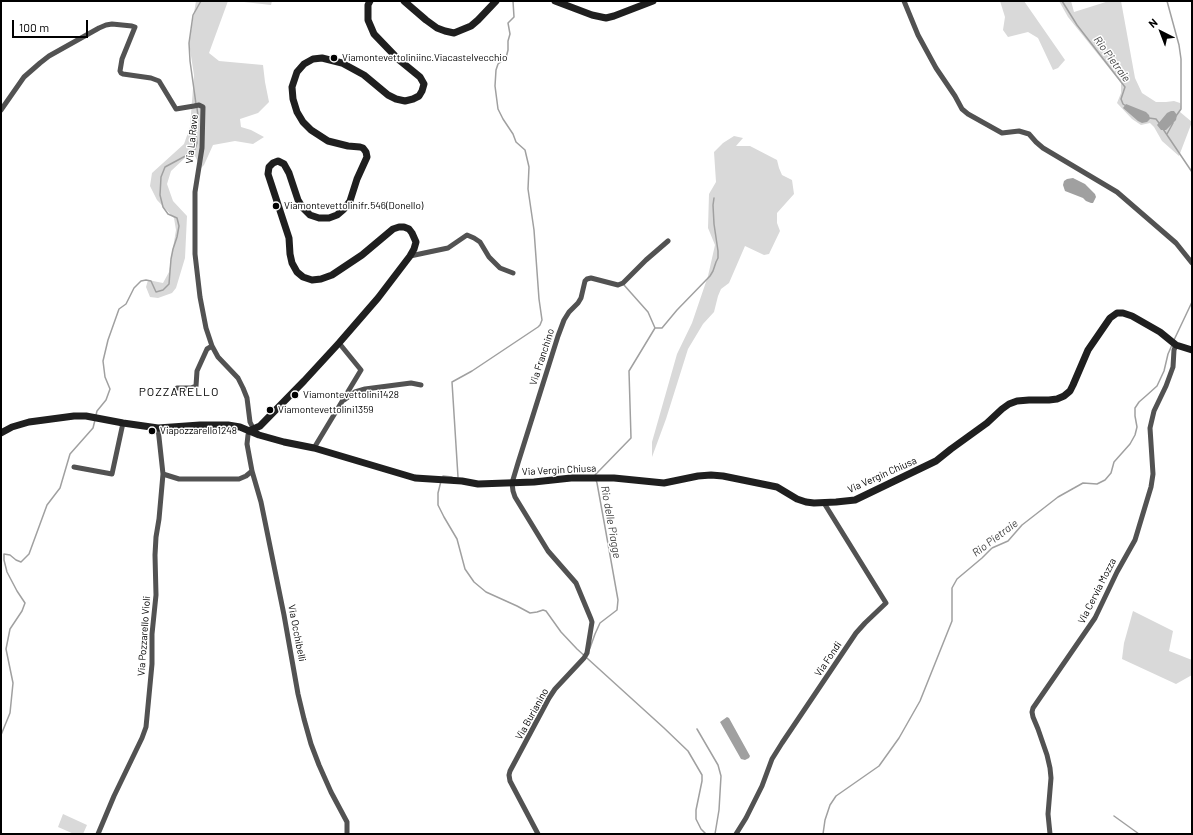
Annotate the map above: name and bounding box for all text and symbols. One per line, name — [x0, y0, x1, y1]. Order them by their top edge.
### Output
scale bar — [14, 12, 90, 38]
north arrow — [1141, 12, 1181, 52]
text: N — [1146, 15, 1160, 30]
text: 100 m — [19, 20, 49, 34]
water label: Rio Pietraie — [1091, 33, 1133, 85]
place label: Viamontevettoliniinc.Viacastelvecchio — [342, 52, 507, 64]
marker: Viamontevettoliniinc.Viacastelvecchio — [329, 53, 339, 63]
street label: Via La Rave — [183, 114, 201, 164]
place label: Viamontevettolinifr.546(Donello) — [284, 200, 423, 212]
marker: Viamontevettolinifr.546(Donello) — [271, 201, 281, 211]
street label: Via Franchino — [527, 327, 557, 387]
district label: POZZARELLO — [139, 385, 219, 399]
place label: Viamontevettolini1428 — [303, 389, 399, 401]
marker: Viamontevettolini1428 — [290, 390, 300, 400]
place label: Viamontevettolini1359 — [278, 404, 373, 416]
marker: Viamontevettolini1359 — [265, 405, 275, 415]
place label: Viapozzarello1248 — [160, 425, 237, 437]
marker: Viapozzarello1248 — [147, 426, 157, 436]
street label: Via Vergin Chiusa — [846, 454, 918, 496]
street label: Via Vergin Chiusa — [522, 462, 596, 478]
water label: Rio delle Piagge — [598, 485, 624, 559]
water label: Rio Pietraie — [970, 517, 1020, 559]
street label: Via Cervia Mozza — [1075, 556, 1119, 626]
street label: Via Pozzarello Violi — [135, 595, 153, 677]
street label: Via Occhibelli — [286, 603, 308, 663]
street label: Via Fondi — [812, 639, 844, 679]
street label: Via Burianino — [513, 686, 551, 742]

